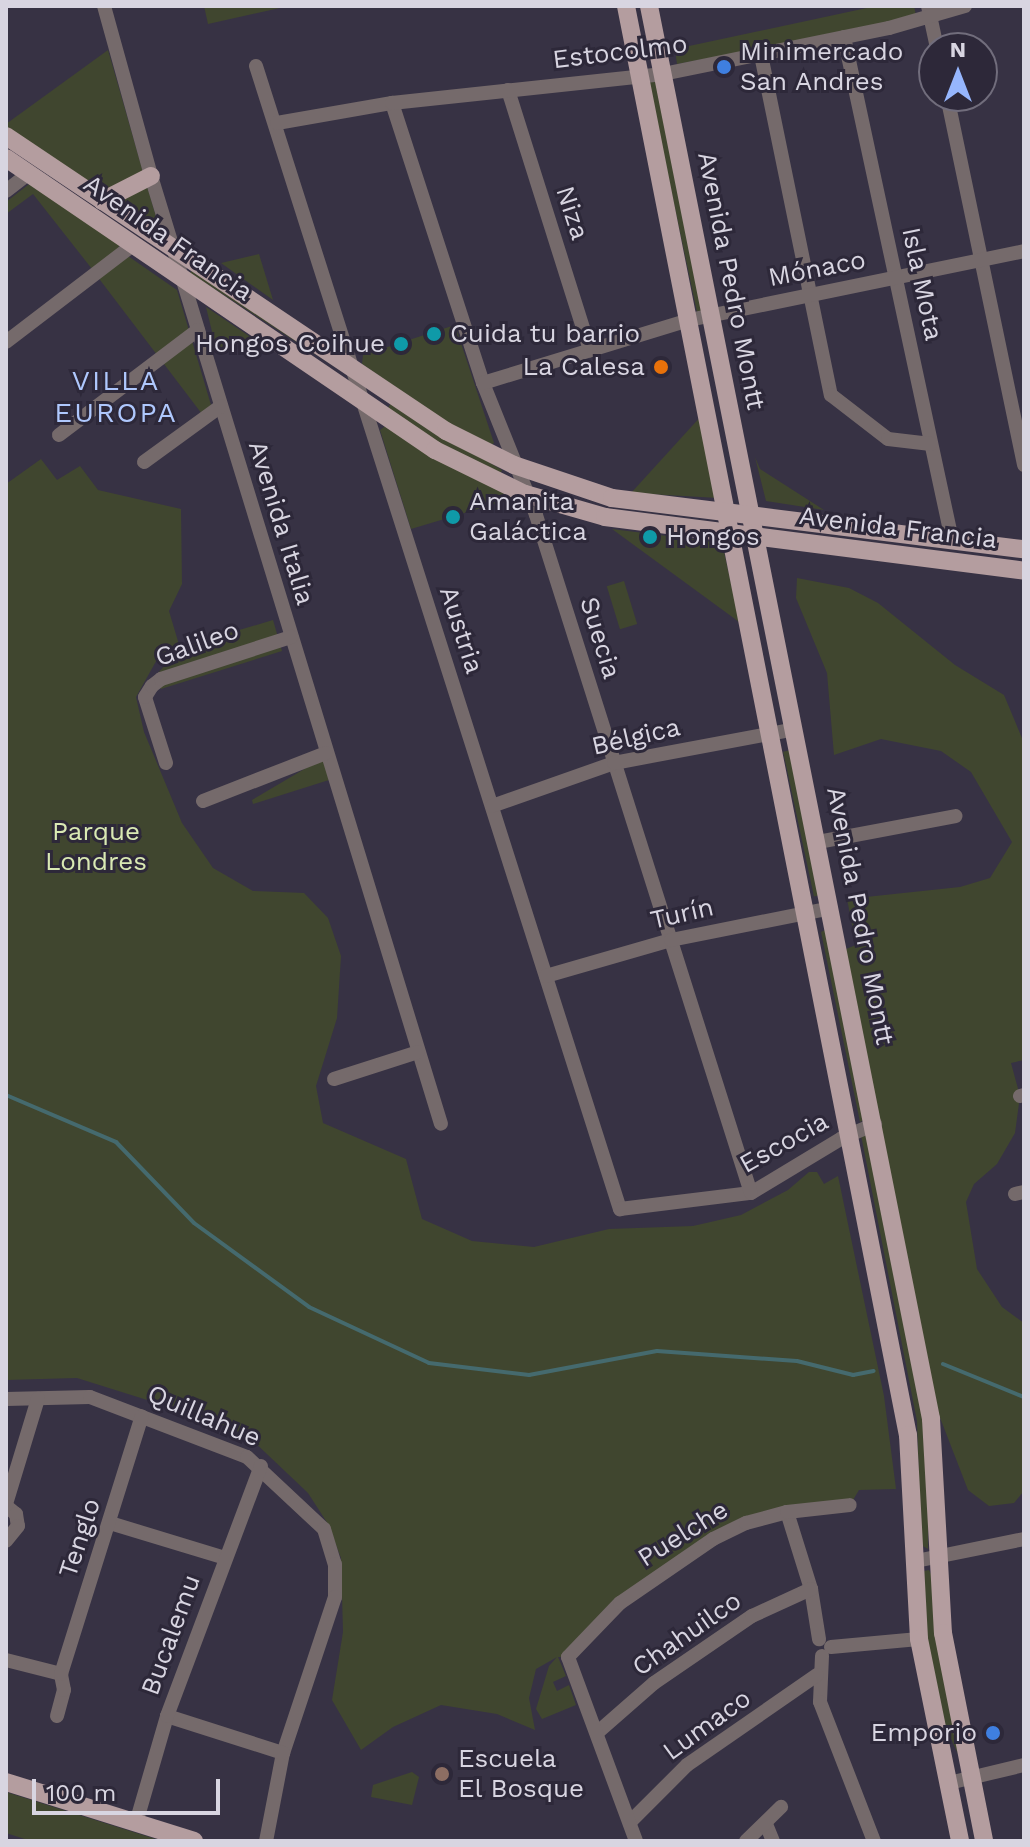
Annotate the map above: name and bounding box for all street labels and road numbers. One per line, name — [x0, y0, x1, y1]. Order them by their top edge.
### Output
street label: Estocolmo — [551, 28, 689, 76]
street label: Avenida Pedro Montt — [691, 149, 771, 413]
street label: Avenida Francia — [77, 168, 259, 308]
street label: Niza — [549, 182, 595, 244]
street label: Isla Mota — [895, 224, 949, 344]
street label: Mónaco — [766, 244, 868, 294]
street label: Avenida Italia — [241, 437, 321, 609]
street label: Avenida Francia — [797, 500, 999, 556]
street label: Austria — [432, 582, 490, 678]
street label: Suecia — [573, 593, 627, 683]
street label: Galileo — [151, 614, 243, 674]
street label: Bélgica — [589, 712, 683, 762]
street label: Avenida Pedro Montt — [820, 784, 900, 1048]
street label: Turín — [647, 892, 717, 936]
street label: Escocia — [734, 1106, 834, 1180]
street label: Quillahue — [143, 1378, 265, 1454]
street label: Puelche — [632, 1494, 734, 1574]
street label: Tenglo — [53, 1495, 107, 1581]
street label: Bucalemu — [135, 1570, 207, 1700]
street label: Chahuilco — [627, 1585, 747, 1683]
street label: Lumaco — [657, 1683, 757, 1767]

